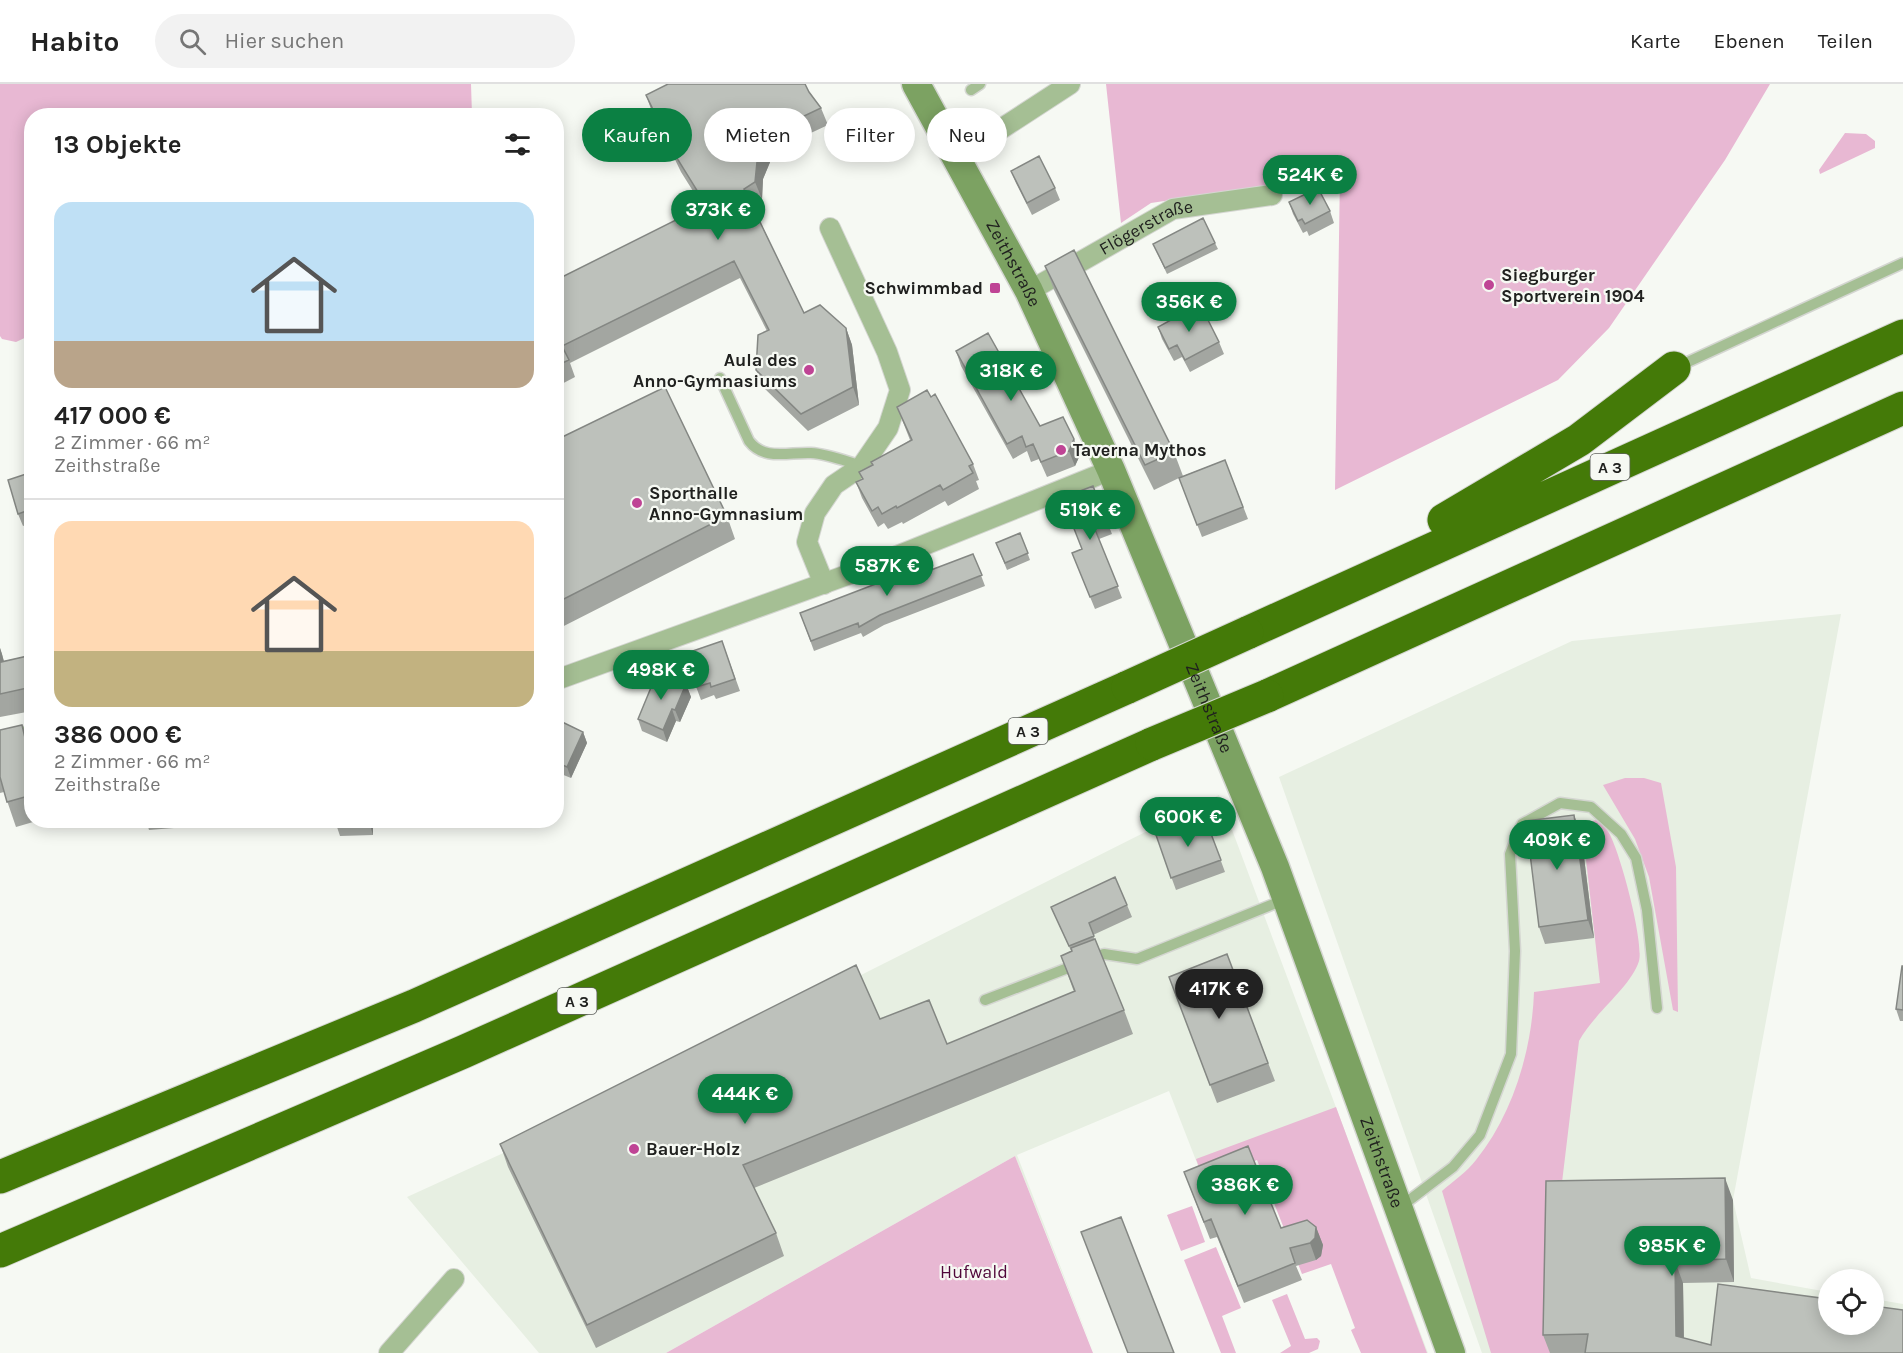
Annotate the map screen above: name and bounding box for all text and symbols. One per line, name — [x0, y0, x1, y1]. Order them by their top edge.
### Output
search box — [155, 14, 575, 68]
text: Habito — [30, 25, 119, 58]
icon: search — [176, 25, 209, 58]
text: Hier suchen — [224, 28, 344, 54]
text: Karte — [1630, 29, 1681, 53]
text: Ebenen — [1714, 29, 1785, 53]
text: Teilen — [1818, 29, 1873, 53]
chip: Kaufen — [582, 108, 692, 162]
chip: Mieten — [704, 108, 812, 162]
chip: Filter — [824, 108, 915, 162]
chip: Neu — [927, 108, 1007, 162]
icon: filters — [501, 128, 534, 161]
text: 13 Objekte — [54, 129, 182, 160]
pin: 524K € — [1261, 155, 1359, 206]
text: 524K € — [1277, 163, 1343, 186]
pin: 373K € — [669, 190, 767, 241]
street label: Flögerstraße — [1095, 195, 1194, 260]
text: 373K € — [685, 198, 751, 221]
street label: Zeithstraße — [981, 216, 1046, 310]
icon: home — [240, 241, 348, 349]
place label: Siegburger Sportverein 1904 — [1501, 264, 1645, 307]
place label: Schwimmbad — [864, 277, 983, 299]
marker: Siegburger Sportverein 1904 — [1482, 278, 1496, 292]
marker: Schwimmbad — [988, 281, 1002, 295]
pin: 356K € — [1140, 282, 1238, 333]
text: 356K € — [1155, 290, 1223, 313]
place label: Aula des Anno-Gymnasiums — [633, 349, 797, 392]
pin: 318K € — [962, 351, 1060, 402]
text: 318K € — [979, 359, 1043, 382]
marker: Aula des Anno-Gymnasiums — [802, 363, 816, 377]
text: 417 000 € — [54, 400, 171, 431]
text: 2 Zimmer · 66 m² — [54, 431, 211, 454]
place label: Taverna Mythos — [1073, 439, 1206, 461]
marker: Taverna Mythos — [1054, 443, 1068, 457]
text: Zeithstraße — [54, 454, 160, 477]
road number: A 3 — [1590, 454, 1630, 480]
place label: Sporthalle Anno-Gymnasium — [649, 482, 803, 525]
pin: 519K € — [1041, 490, 1139, 541]
marker: Sporthalle Anno-Gymnasium — [630, 496, 644, 510]
text: 519K € — [1059, 498, 1121, 521]
pin: 587K € — [838, 546, 936, 597]
text: 587K € — [854, 554, 920, 577]
icon: home — [240, 560, 348, 668]
pin: 498K € — [612, 650, 710, 701]
text: 498K € — [627, 658, 695, 681]
street label: Zeithstraße — [1181, 659, 1238, 756]
road number: A 3 — [1008, 718, 1048, 744]
text: 386 000 € — [54, 719, 182, 750]
text: 2 Zimmer · 66 m² — [54, 750, 211, 773]
text: Zeithstraße — [54, 773, 160, 796]
pin: 600K € — [1139, 797, 1237, 848]
text: 600K € — [1154, 805, 1222, 828]
pin: 409K € — [1508, 820, 1606, 871]
text: 409K € — [1523, 828, 1591, 851]
pin: 417K € — [1170, 969, 1268, 1020]
text: 417K € — [1189, 977, 1249, 1000]
road number: A 3 — [558, 988, 596, 1014]
pin: 444K € — [696, 1074, 794, 1125]
text: 444K € — [712, 1082, 778, 1105]
street label: Zeithstraße — [1355, 1113, 1409, 1211]
place label: Bauer-Holz — [646, 1138, 740, 1160]
marker: Bauer-Holz — [627, 1142, 641, 1156]
pin: 386K € — [1196, 1165, 1294, 1216]
text: 386K € — [1211, 1173, 1279, 1196]
pin: 985K € — [1623, 1226, 1721, 1277]
text: 985K € — [1638, 1234, 1706, 1257]
park label: Hufwald — [940, 1261, 1008, 1283]
map controls — [1818, 1269, 1884, 1335]
button: locate — [1818, 1269, 1884, 1335]

